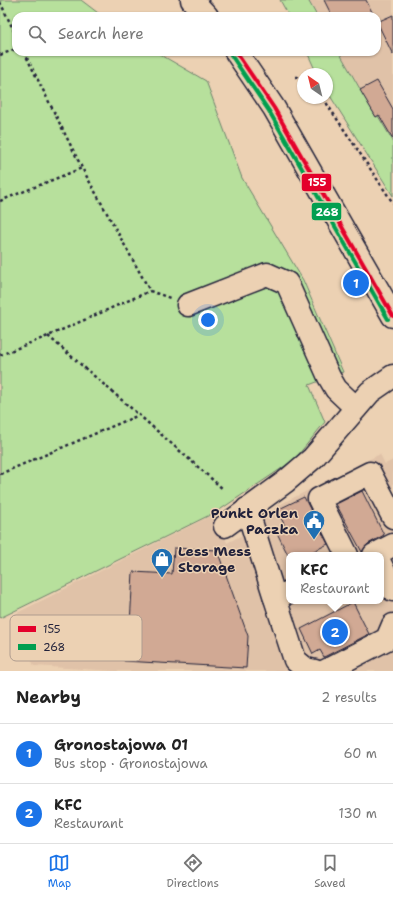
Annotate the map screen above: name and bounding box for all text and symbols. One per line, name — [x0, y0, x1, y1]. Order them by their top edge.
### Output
search box — [12, 12, 381, 56]
icon: search — [26, 23, 48, 45]
text: Search here — [58, 24, 144, 44]
north arrow — [297, 68, 333, 104]
line badge: 155 — [301, 173, 332, 192]
text: 155 — [308, 175, 326, 190]
line badge: 268 — [311, 202, 342, 221]
text: 268 — [316, 205, 339, 220]
pin: 1 — [343, 268, 369, 298]
your location — [198, 310, 218, 330]
place label: Punkt Orlen Paczka — [211, 504, 298, 538]
public building icon: Punkt Orlen Paczka — [301, 508, 327, 541]
place label: Less Mess Storage — [178, 542, 251, 576]
shop icon: Less Mess Storage — [149, 546, 175, 579]
popup — [286, 552, 384, 604]
text: KFC — [300, 560, 328, 580]
text: Restaurant — [300, 580, 370, 597]
legend — [10, 615, 142, 661]
pin: 2 — [322, 617, 348, 647]
text: 155 — [43, 622, 61, 637]
text: 268 — [43, 640, 65, 655]
text: Nearby — [16, 686, 81, 708]
text: 2 results — [321, 689, 377, 706]
text: Gronostajowa 01 — [54, 735, 188, 755]
text: 1 — [26, 745, 32, 762]
text: 60 m — [344, 745, 377, 762]
text: Bus stop · Gronostajowa — [54, 755, 208, 772]
text: KFC — [54, 795, 82, 815]
text: 2 — [24, 805, 34, 822]
text: 130 m — [339, 805, 377, 822]
text: Restaurant — [54, 815, 124, 832]
tab: Map — [48, 852, 71, 891]
tab: Directions — [166, 852, 219, 891]
tab: Saved — [314, 852, 345, 891]

